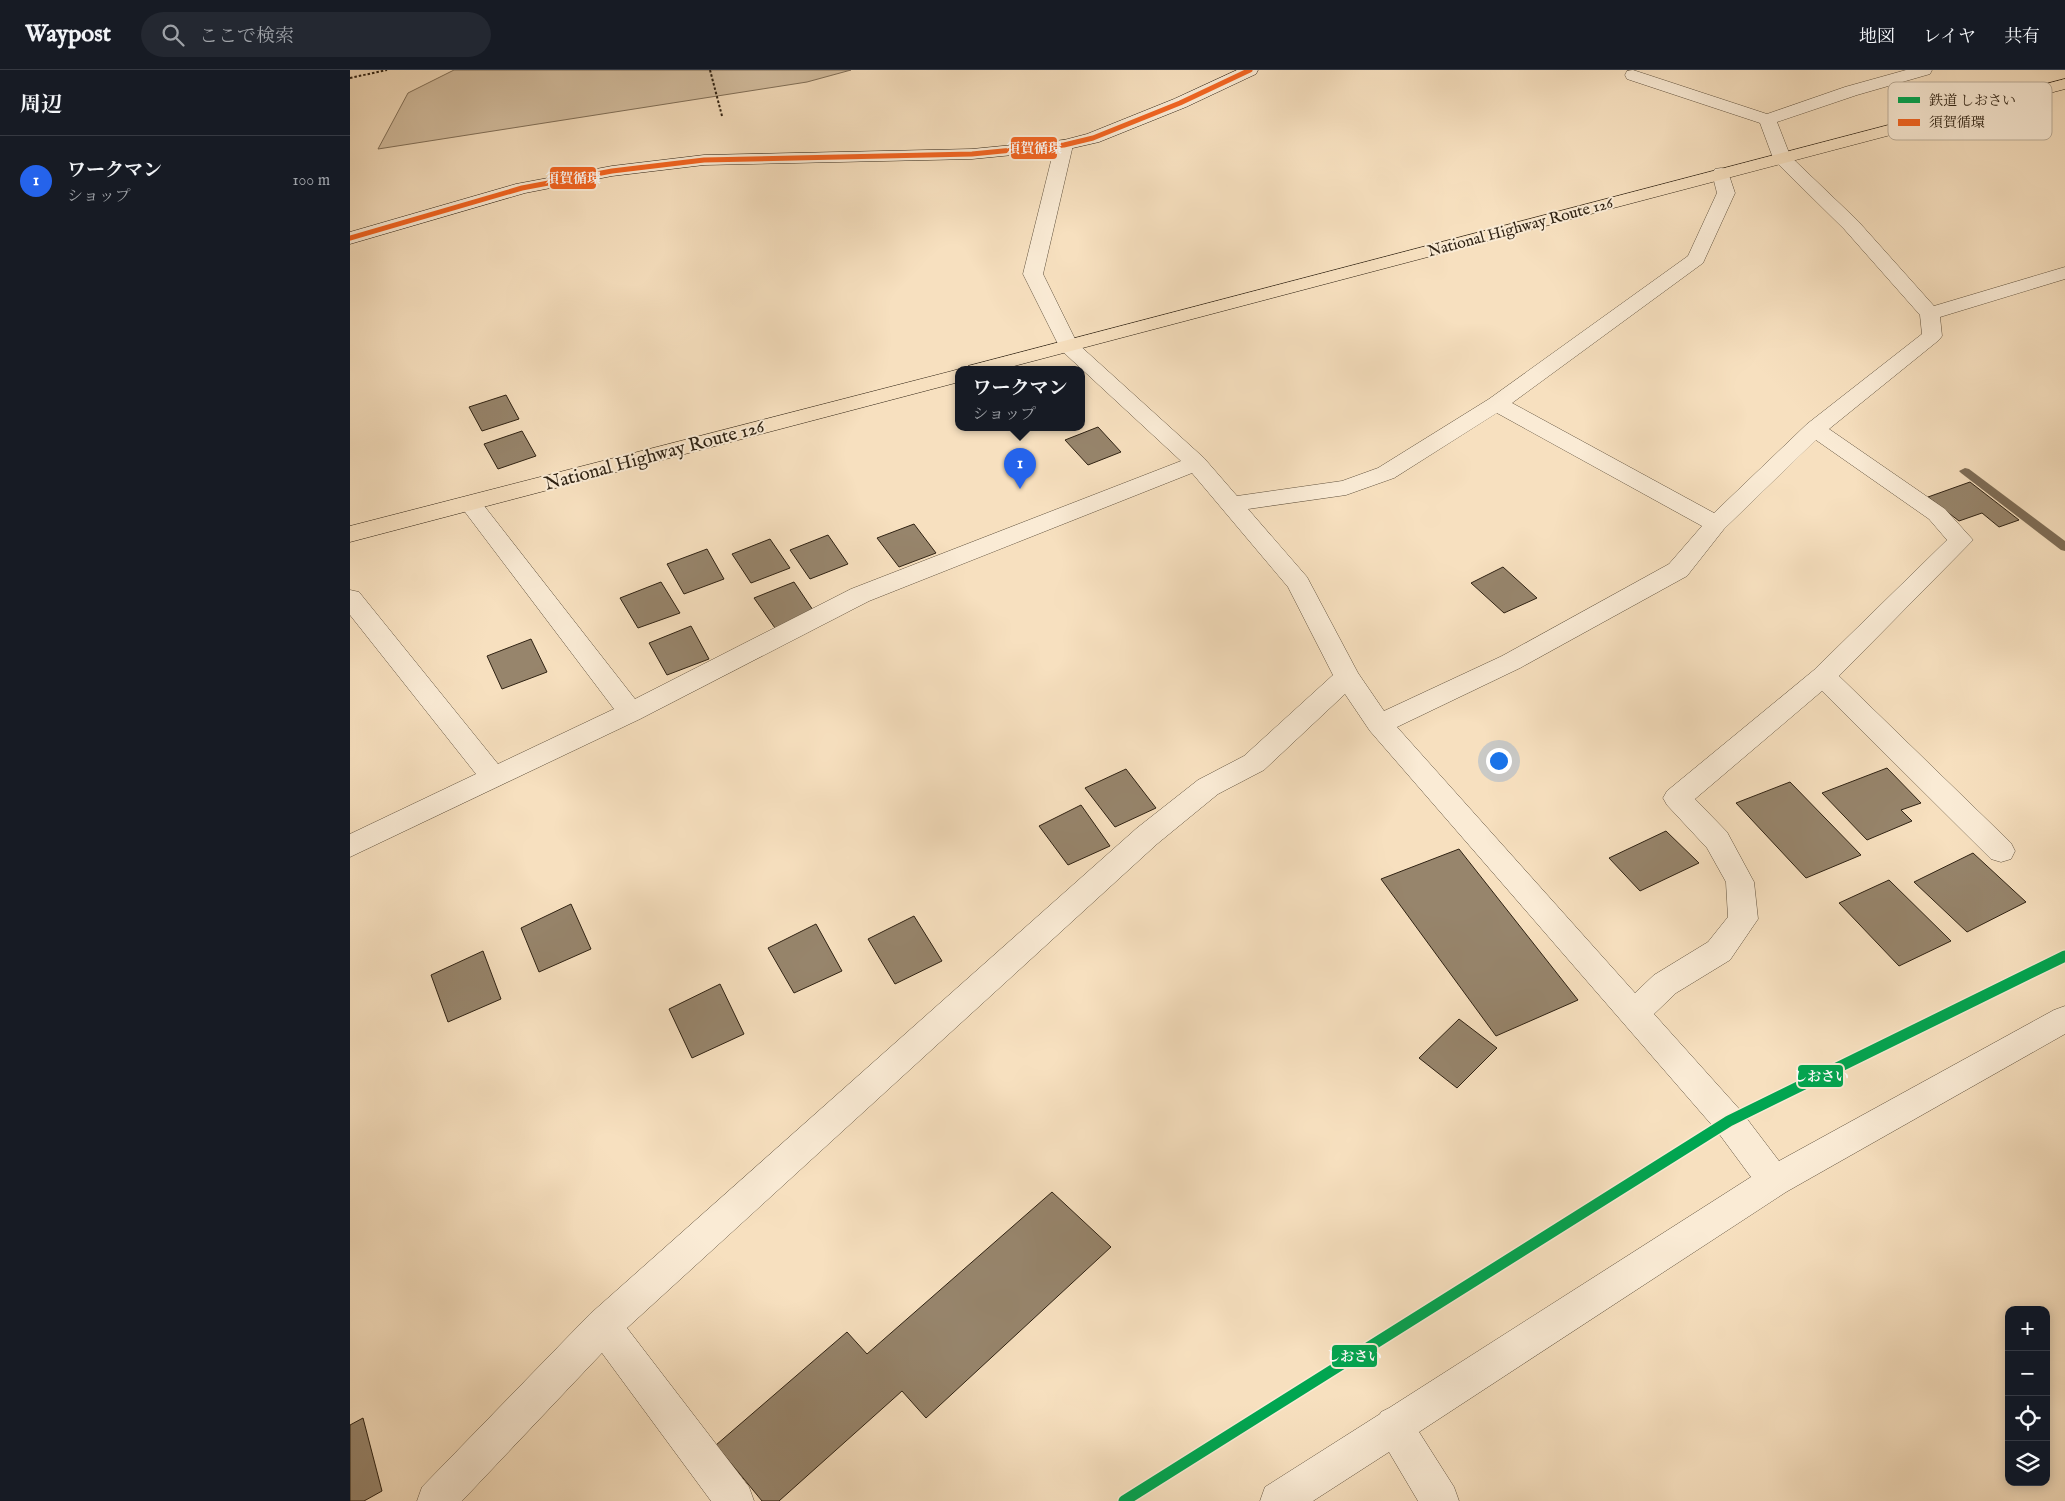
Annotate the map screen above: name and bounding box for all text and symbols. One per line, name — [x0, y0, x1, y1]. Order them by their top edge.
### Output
search box — [141, 12, 491, 57]
text: Waypost — [25, 19, 111, 50]
icon: search — [159, 21, 187, 49]
text: ここで検索 — [199, 25, 294, 49]
text: 地図 — [1859, 26, 1895, 49]
text: レイヤ — [1923, 26, 1976, 49]
text: 共有 — [2004, 26, 2040, 49]
legend — [1888, 82, 2052, 140]
text: 周辺 — [20, 92, 62, 119]
text: 鉄道 しおさい — [1929, 92, 2016, 110]
text: 須賀循環 — [1929, 114, 1985, 132]
line badge: 須賀循環 — [1010, 136, 1058, 160]
text: 須賀循環 — [1006, 140, 1062, 158]
text: ワークマン — [67, 159, 162, 183]
line badge: 須賀循環 — [549, 166, 597, 190]
text: 須賀循環 — [545, 170, 601, 188]
text: 1 — [33, 171, 39, 191]
text: 100 m — [293, 171, 330, 191]
text: ショップ — [67, 187, 131, 207]
street label: National Highway Route 126 — [1426, 193, 1616, 262]
popup — [955, 366, 1085, 431]
text: ワークマン — [972, 377, 1068, 401]
text: ショップ — [972, 405, 1036, 425]
street label: National Highway Route 126 — [542, 415, 768, 497]
pin: 1 — [1004, 448, 1036, 489]
your location — [1486, 748, 1512, 774]
line badge: しおさい — [1797, 1064, 1844, 1088]
text: しおさい — [1793, 1068, 1849, 1086]
map controls — [2005, 1306, 2050, 1486]
button: + — [2005, 1306, 2050, 1351]
line badge: しおさい — [1331, 1344, 1378, 1368]
text: しおさい — [1326, 1348, 1382, 1366]
button: − — [2005, 1351, 2050, 1396]
button: locate — [2005, 1396, 2050, 1441]
button: layers — [2005, 1441, 2050, 1486]

